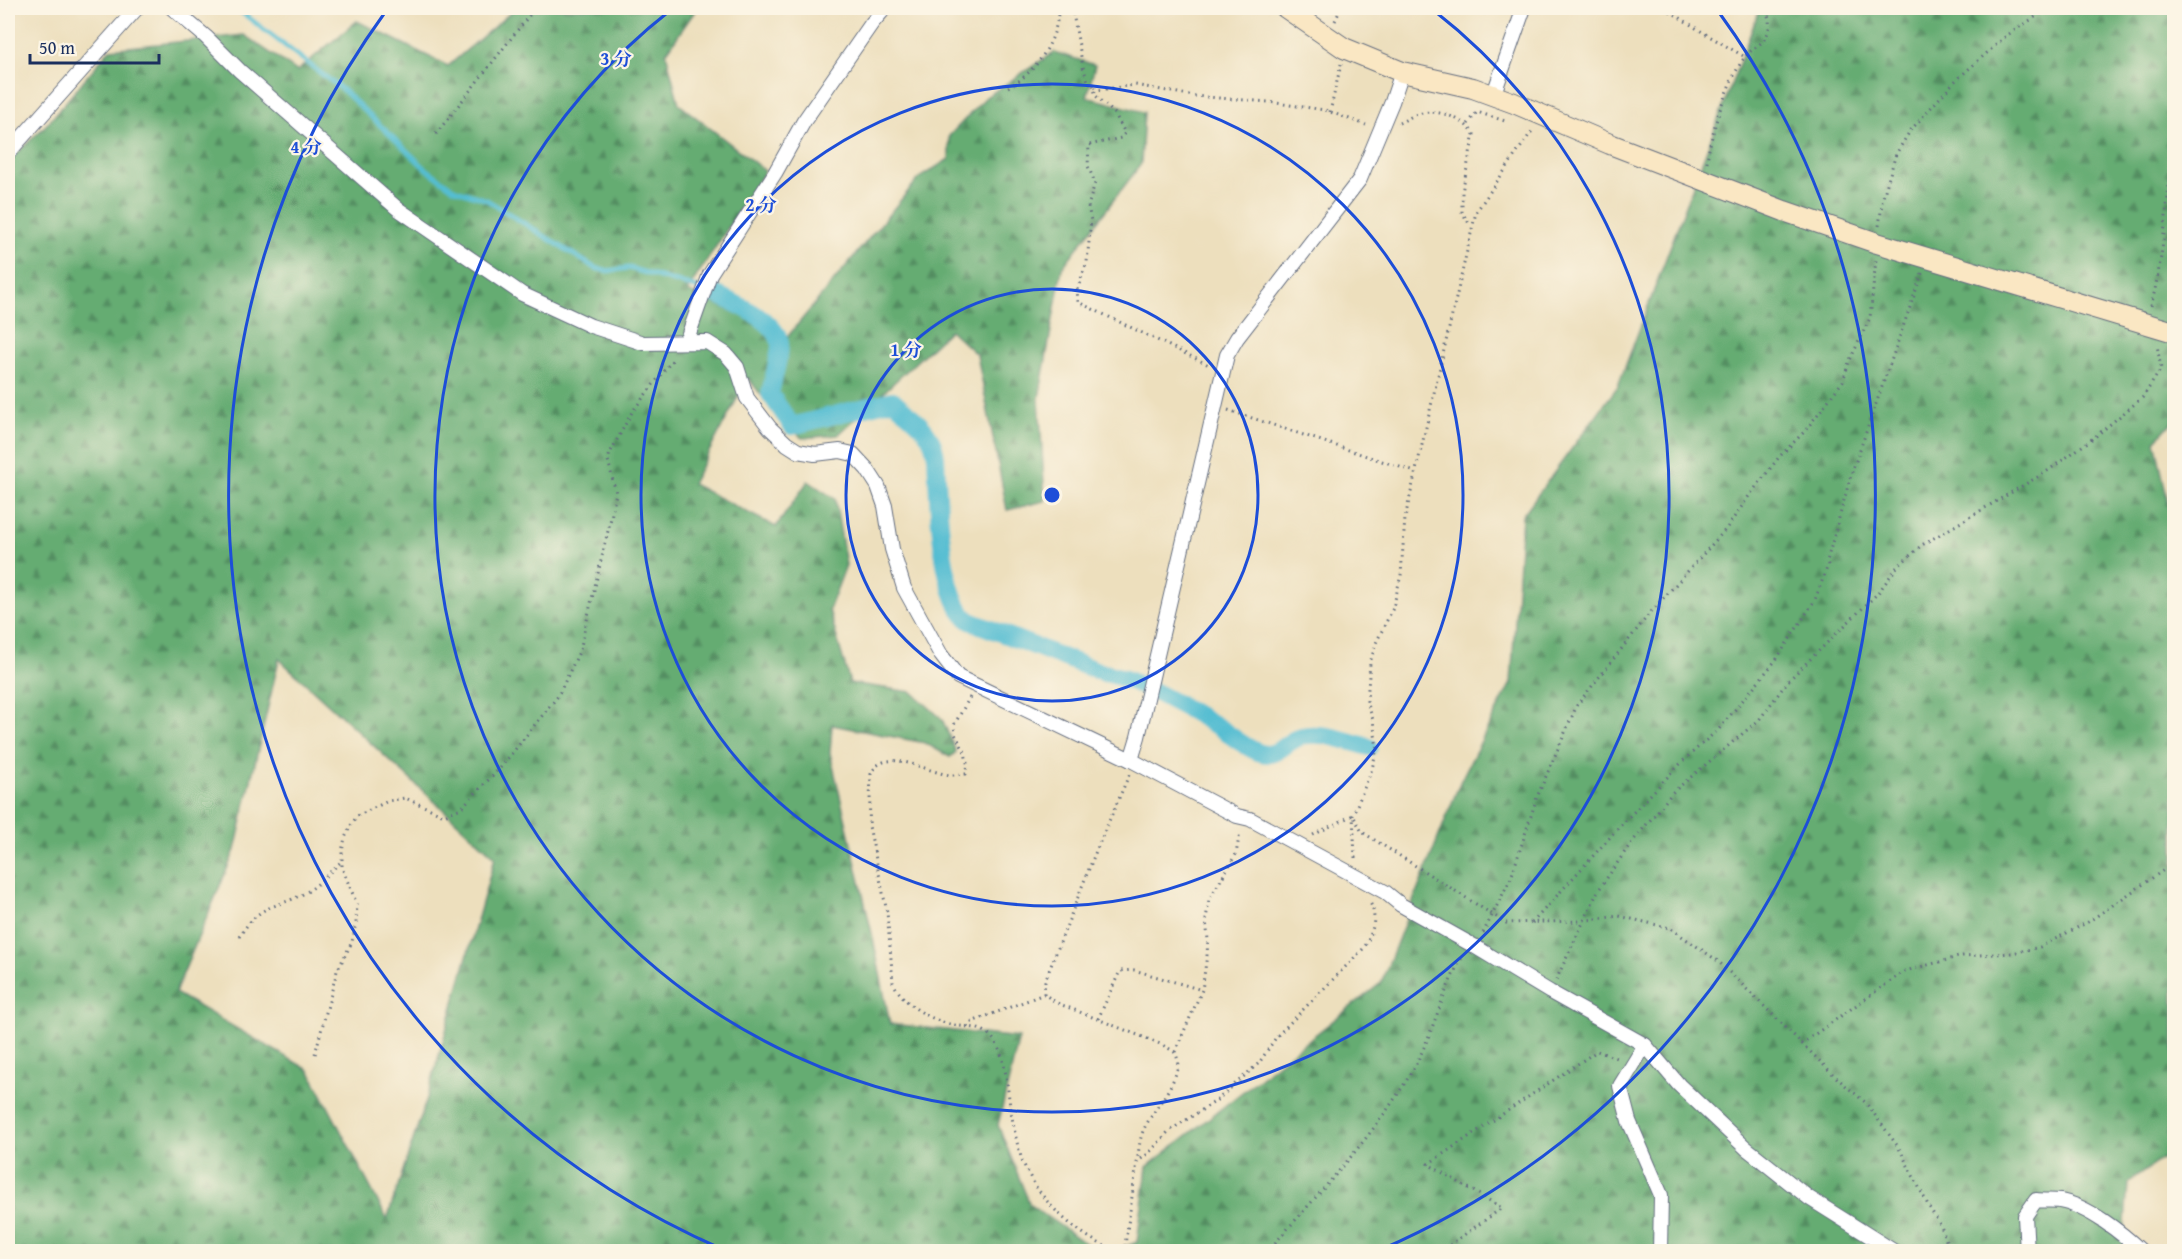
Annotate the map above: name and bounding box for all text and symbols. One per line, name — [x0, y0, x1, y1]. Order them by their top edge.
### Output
scale bar — [30, 27, 159, 65]
text: 50 m — [39, 34, 75, 61]
text: 3 分 — [600, 45, 632, 72]
text: 4 分 — [290, 133, 322, 160]
text: 2 分 — [745, 191, 777, 218]
text: 1 分 — [890, 336, 922, 363]
centre of rings — [1042, 485, 1062, 505]

